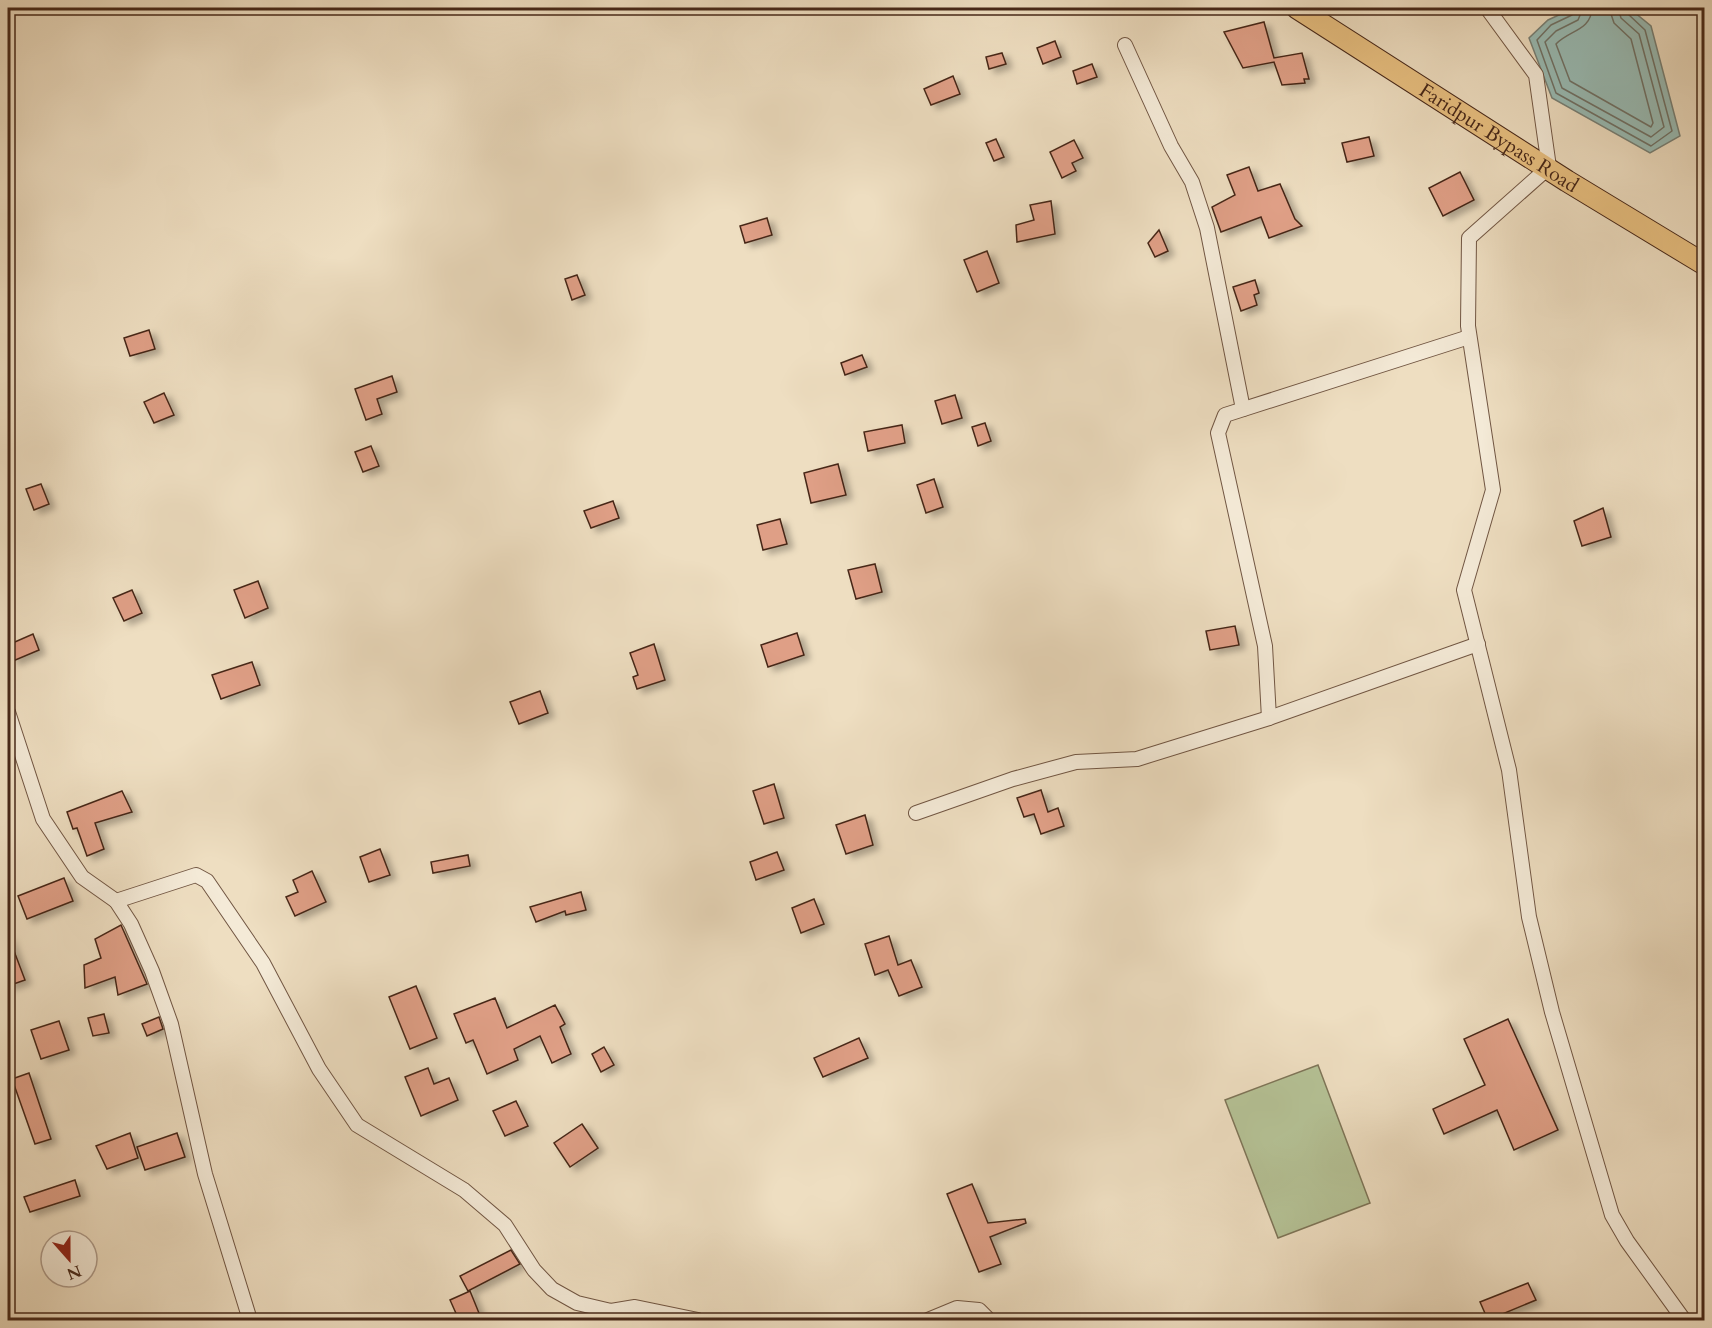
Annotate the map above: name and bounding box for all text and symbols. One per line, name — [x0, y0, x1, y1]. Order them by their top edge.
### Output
street label: Faridpur Bypass Road — [1414, 77, 1584, 199]
north arrow — [39, 1229, 99, 1289]
text: N — [63, 1259, 84, 1285]

